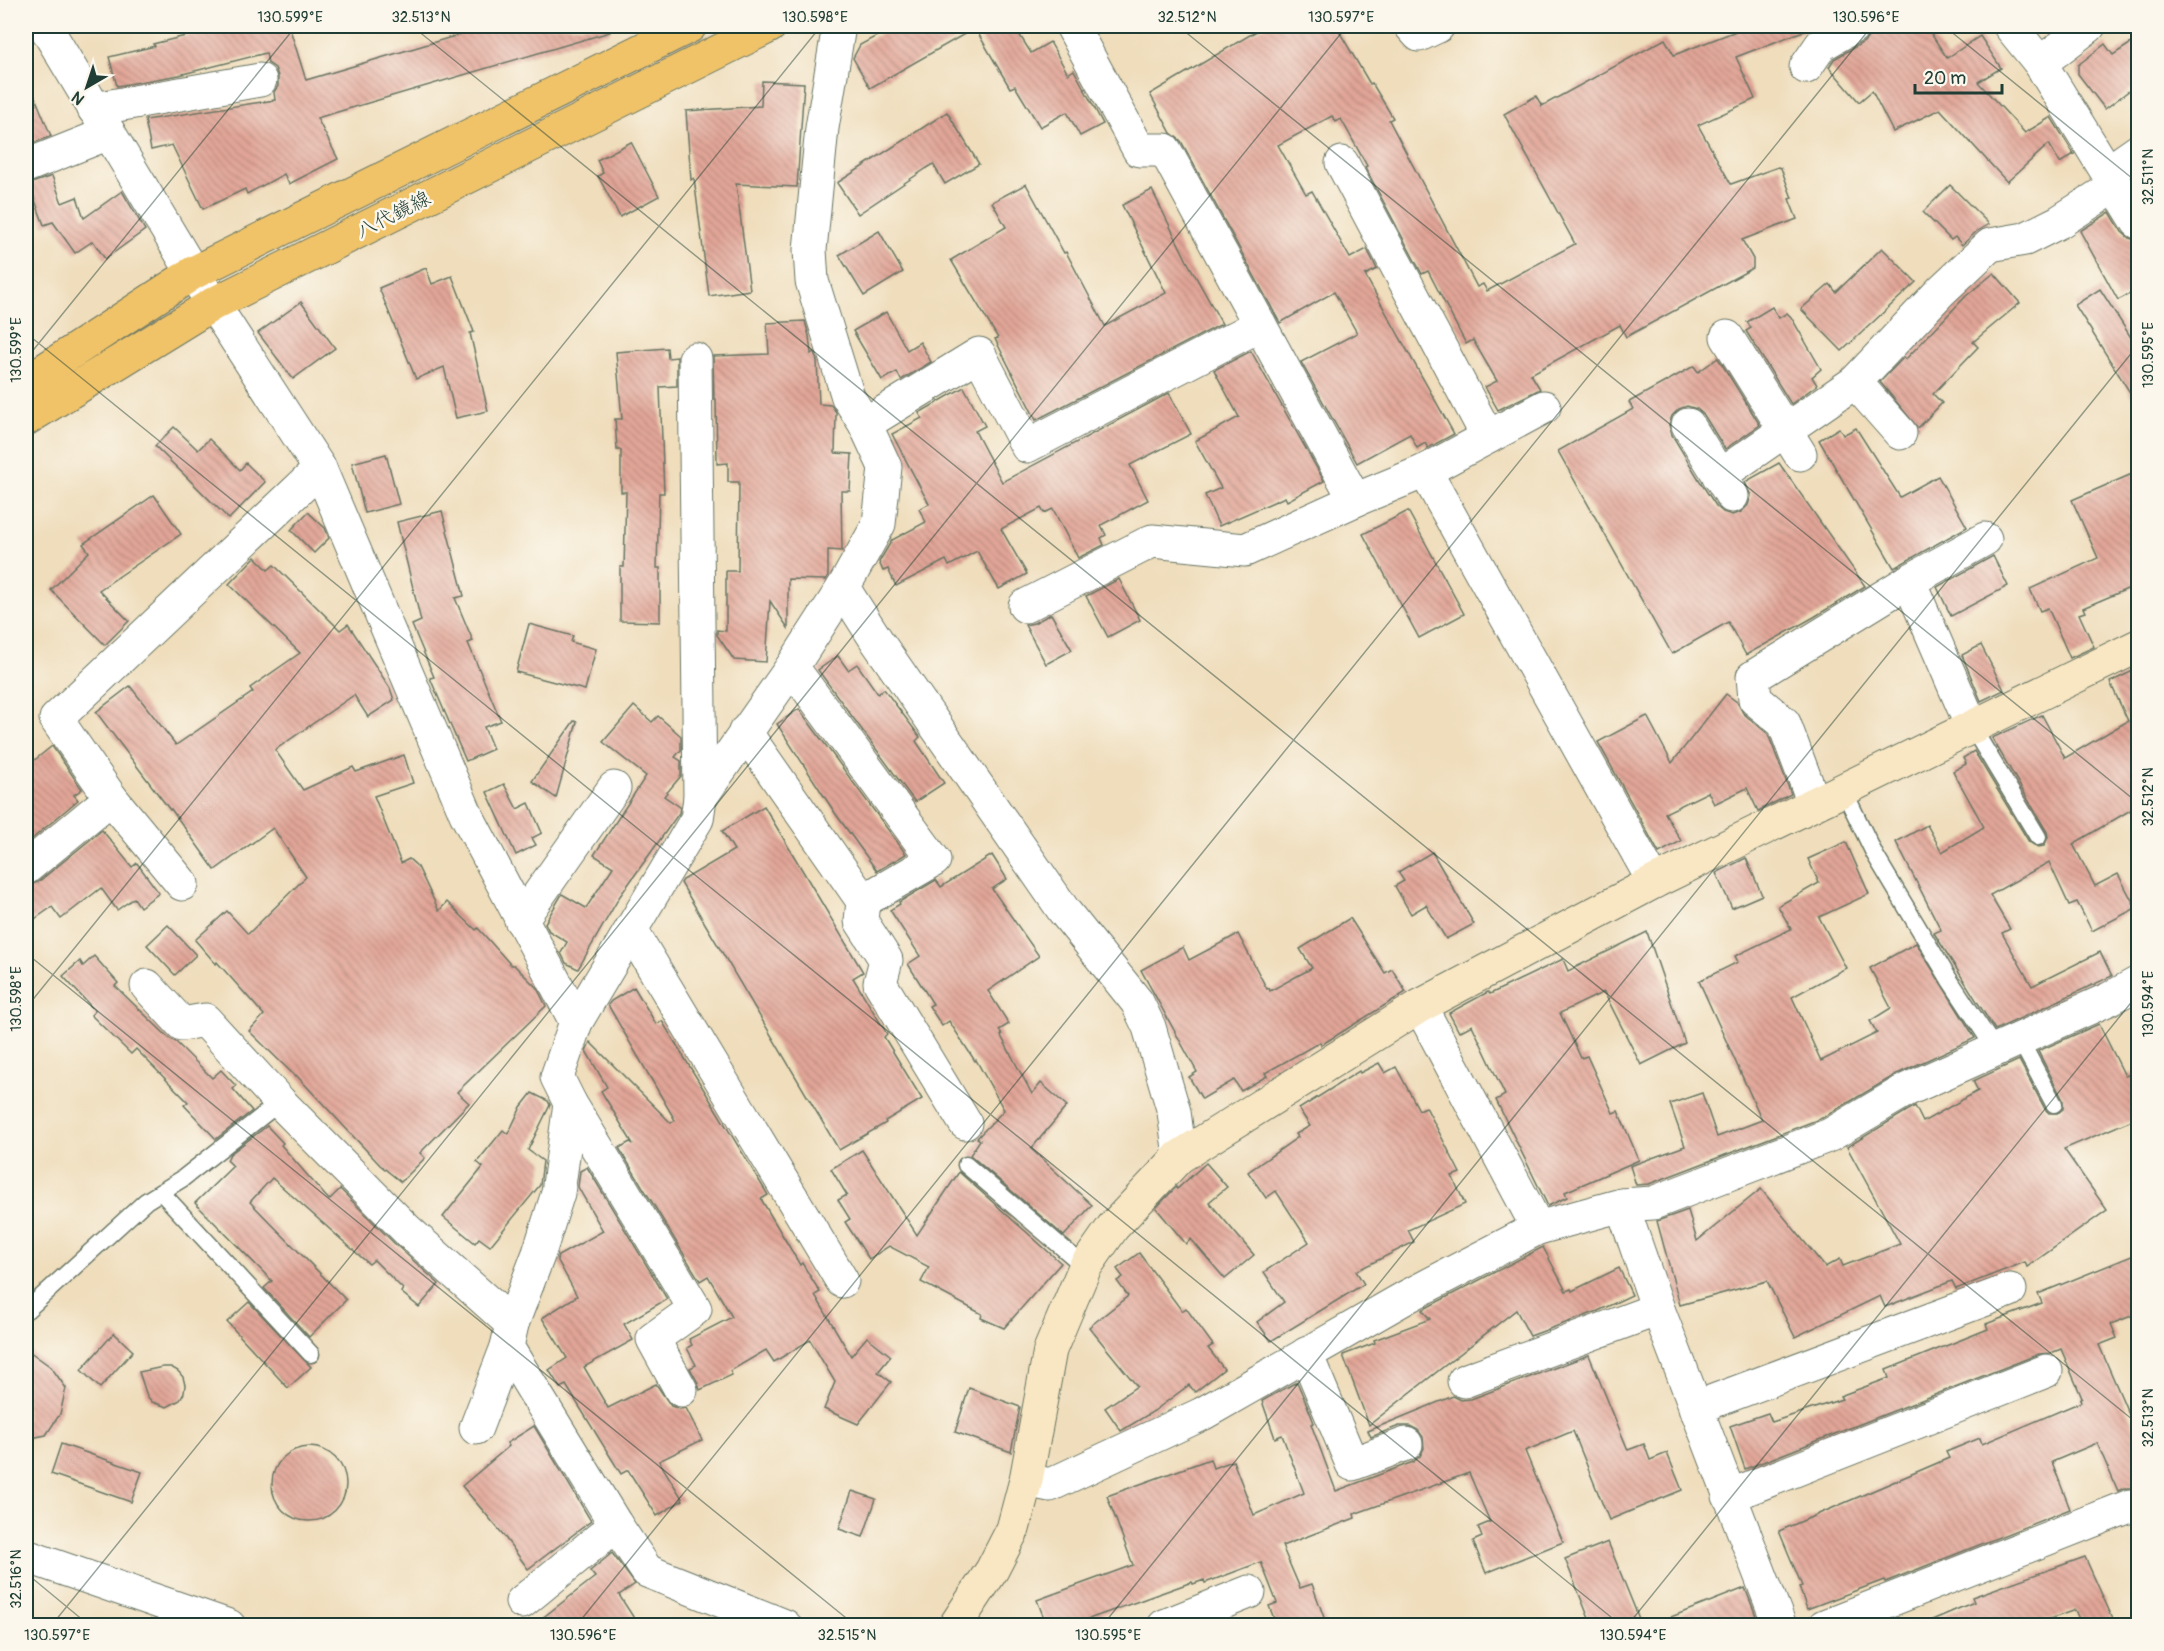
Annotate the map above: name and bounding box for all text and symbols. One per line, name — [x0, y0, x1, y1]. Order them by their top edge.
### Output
text: 130.599°E — [257, 8, 323, 27]
text: 32.513°N — [391, 8, 451, 27]
text: 130.598°E — [782, 8, 848, 27]
text: 32.512°N — [1157, 8, 1217, 27]
text: 130.597°E — [1308, 8, 1374, 27]
text: 130.596°E — [1833, 8, 1900, 27]
north arrow — [57, 57, 117, 117]
scale bar — [1915, 57, 2002, 95]
text: 20 m — [1924, 67, 1966, 90]
text: N — [68, 87, 89, 109]
text: 32.511°N — [2139, 149, 2158, 205]
street label: 八代鏡線 — [352, 185, 435, 244]
text: 130.599°E — [7, 317, 26, 383]
text: 130.595°E — [2139, 322, 2158, 388]
text: 32.512°N — [2139, 767, 2158, 827]
text: 130.598°E — [7, 966, 26, 1032]
text: 130.594°E — [2139, 970, 2158, 1037]
text: 32.513°N — [2139, 1388, 2158, 1448]
text: 32.516°N — [7, 1549, 26, 1609]
text: 130.597°E — [24, 1626, 90, 1645]
text: 130.596°E — [550, 1626, 617, 1645]
text: 32.515°N — [818, 1626, 876, 1645]
text: 130.595°E — [1075, 1626, 1141, 1645]
text: 130.594°E — [1600, 1626, 1667, 1645]

